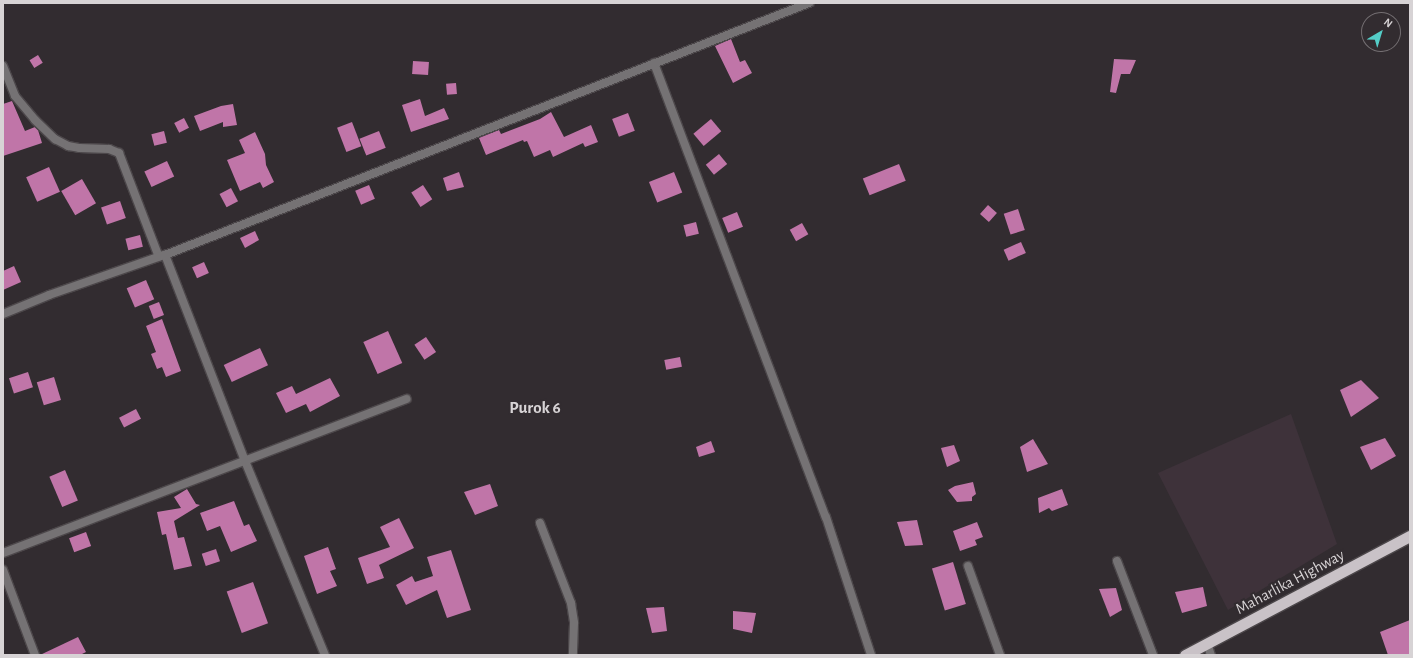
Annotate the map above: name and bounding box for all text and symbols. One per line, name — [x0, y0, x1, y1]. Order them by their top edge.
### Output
north arrow — [1361, 12, 1401, 52]
text: N — [1382, 16, 1394, 30]
district label: Purok 6 — [509, 398, 561, 418]
street label: Maharlika Highway — [1232, 545, 1348, 619]

